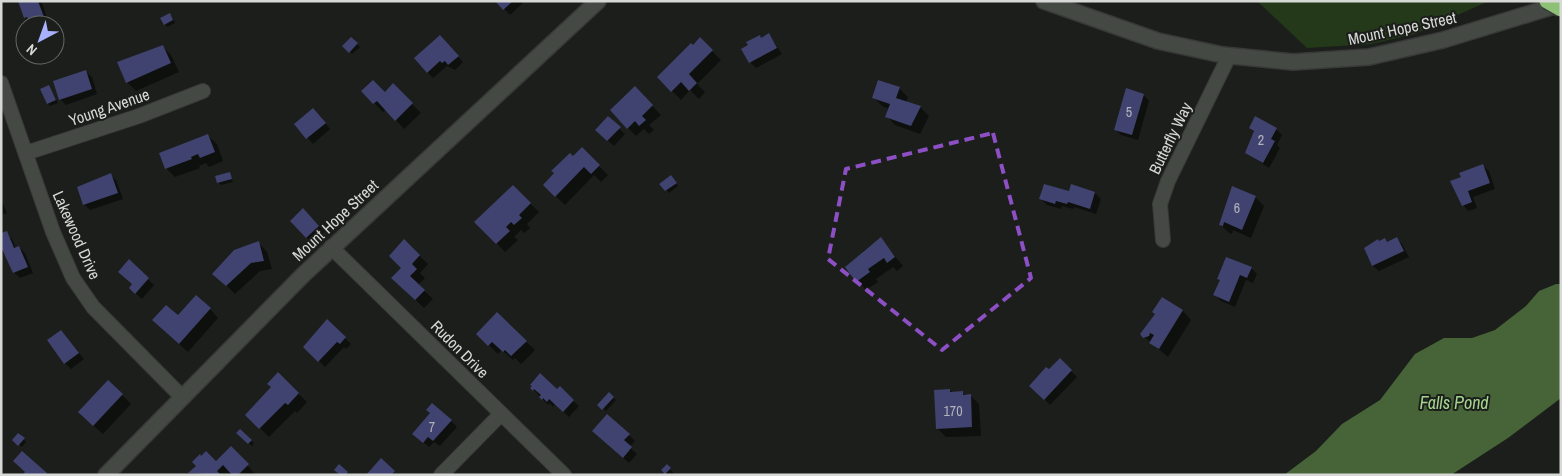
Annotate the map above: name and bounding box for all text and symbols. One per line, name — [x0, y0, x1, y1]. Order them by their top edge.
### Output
street label: Mount Hope Street — [1346, 6, 1458, 50]
north arrow — [15, 15, 65, 65]
text: N — [22, 40, 41, 59]
street label: Young Avenue — [66, 83, 152, 131]
street label: Butterfly Way — [1143, 98, 1197, 178]
house number: 5 — [1126, 103, 1132, 121]
house number: 2 — [1258, 131, 1264, 149]
street label: Mount Hope Street — [287, 174, 383, 266]
street label: Lakewood Drive — [48, 187, 106, 283]
house number: 6 — [1234, 199, 1240, 217]
street label: Rudon Drive — [426, 315, 494, 383]
water label: Falls Pond — [1419, 390, 1489, 415]
house number: 170 — [943, 402, 963, 420]
house number: 7 — [429, 418, 435, 436]

